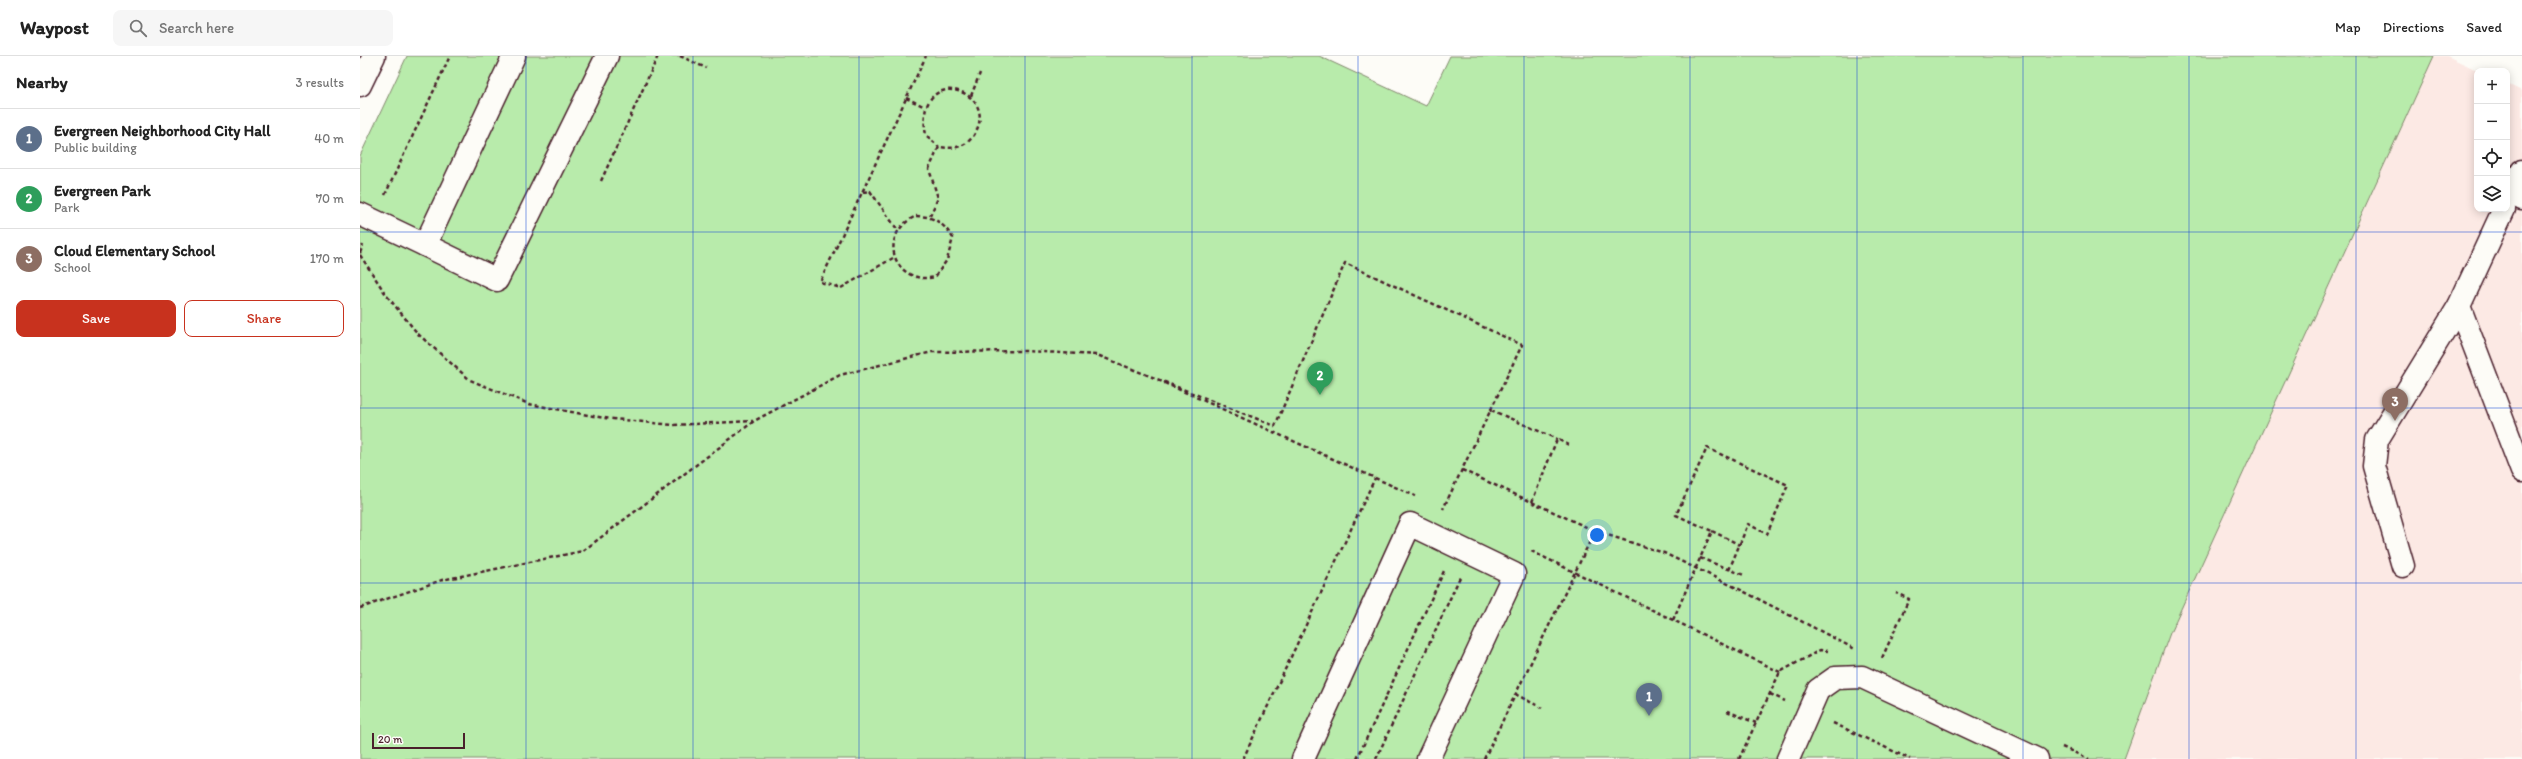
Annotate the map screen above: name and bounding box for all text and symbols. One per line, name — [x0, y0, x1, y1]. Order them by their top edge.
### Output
search box — [113, 10, 393, 46]
text: Waypost — [20, 16, 89, 39]
icon: search — [127, 17, 149, 39]
text: Search here — [159, 19, 234, 37]
text: Map — [2335, 19, 2361, 36]
text: Directions — [2383, 19, 2444, 36]
text: Saved — [2466, 19, 2502, 36]
map controls — [2474, 68, 2510, 212]
button: + — [2474, 68, 2510, 104]
text: Nearby — [16, 72, 68, 92]
text: 3 results — [295, 75, 344, 90]
button: − — [2474, 104, 2510, 140]
text: Evergreen Neighborhood City Hall — [54, 122, 270, 140]
text: 1 — [26, 131, 32, 146]
text: 40 m — [314, 131, 344, 146]
text: Public building — [54, 140, 137, 155]
button: locate — [2474, 140, 2510, 176]
button: layers — [2474, 176, 2510, 212]
text: Evergreen Park — [54, 182, 151, 200]
text: 2 — [26, 191, 32, 206]
text: 70 m — [316, 191, 344, 206]
text: Park — [54, 200, 80, 215]
text: Cloud Elementary School — [54, 242, 215, 260]
text: 3 — [25, 251, 33, 266]
text: 170 m — [310, 251, 344, 266]
text: School — [54, 260, 91, 275]
button: Save — [16, 300, 176, 337]
button: Share — [184, 300, 344, 337]
pin: 2 — [1307, 362, 1333, 395]
pin: 3 — [2382, 388, 2408, 421]
your location — [1587, 525, 1607, 545]
pin: 1 — [1636, 683, 1662, 716]
scale bar — [372, 731, 465, 750]
text: 20 m — [378, 733, 402, 746]

